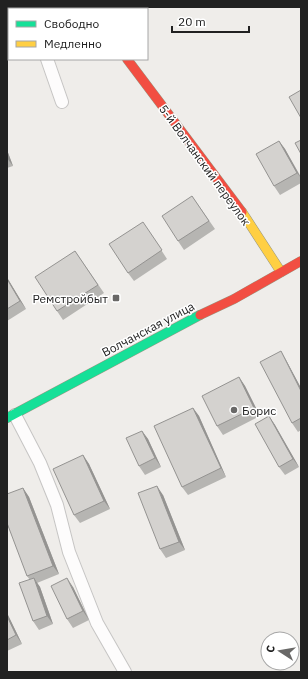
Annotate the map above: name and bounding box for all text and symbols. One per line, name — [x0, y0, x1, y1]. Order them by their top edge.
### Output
legend — [8, 8, 148, 60]
scale bar — [172, 8, 249, 34]
text: 20 m — [178, 14, 206, 29]
text: Свободно — [44, 16, 100, 31]
text: Медленно — [44, 36, 102, 51]
street label: 5-й Волчанский переулок — [156, 102, 254, 229]
place label: Ремстройбыт — [32, 291, 108, 306]
marker: Ремстройбыт — [111, 293, 121, 303]
street label: Волчанская улица — [99, 298, 197, 360]
place label: Борис — [242, 403, 276, 418]
marker: Борис — [229, 405, 239, 415]
north arrow — [260, 631, 300, 671]
text: С — [263, 644, 278, 654]

